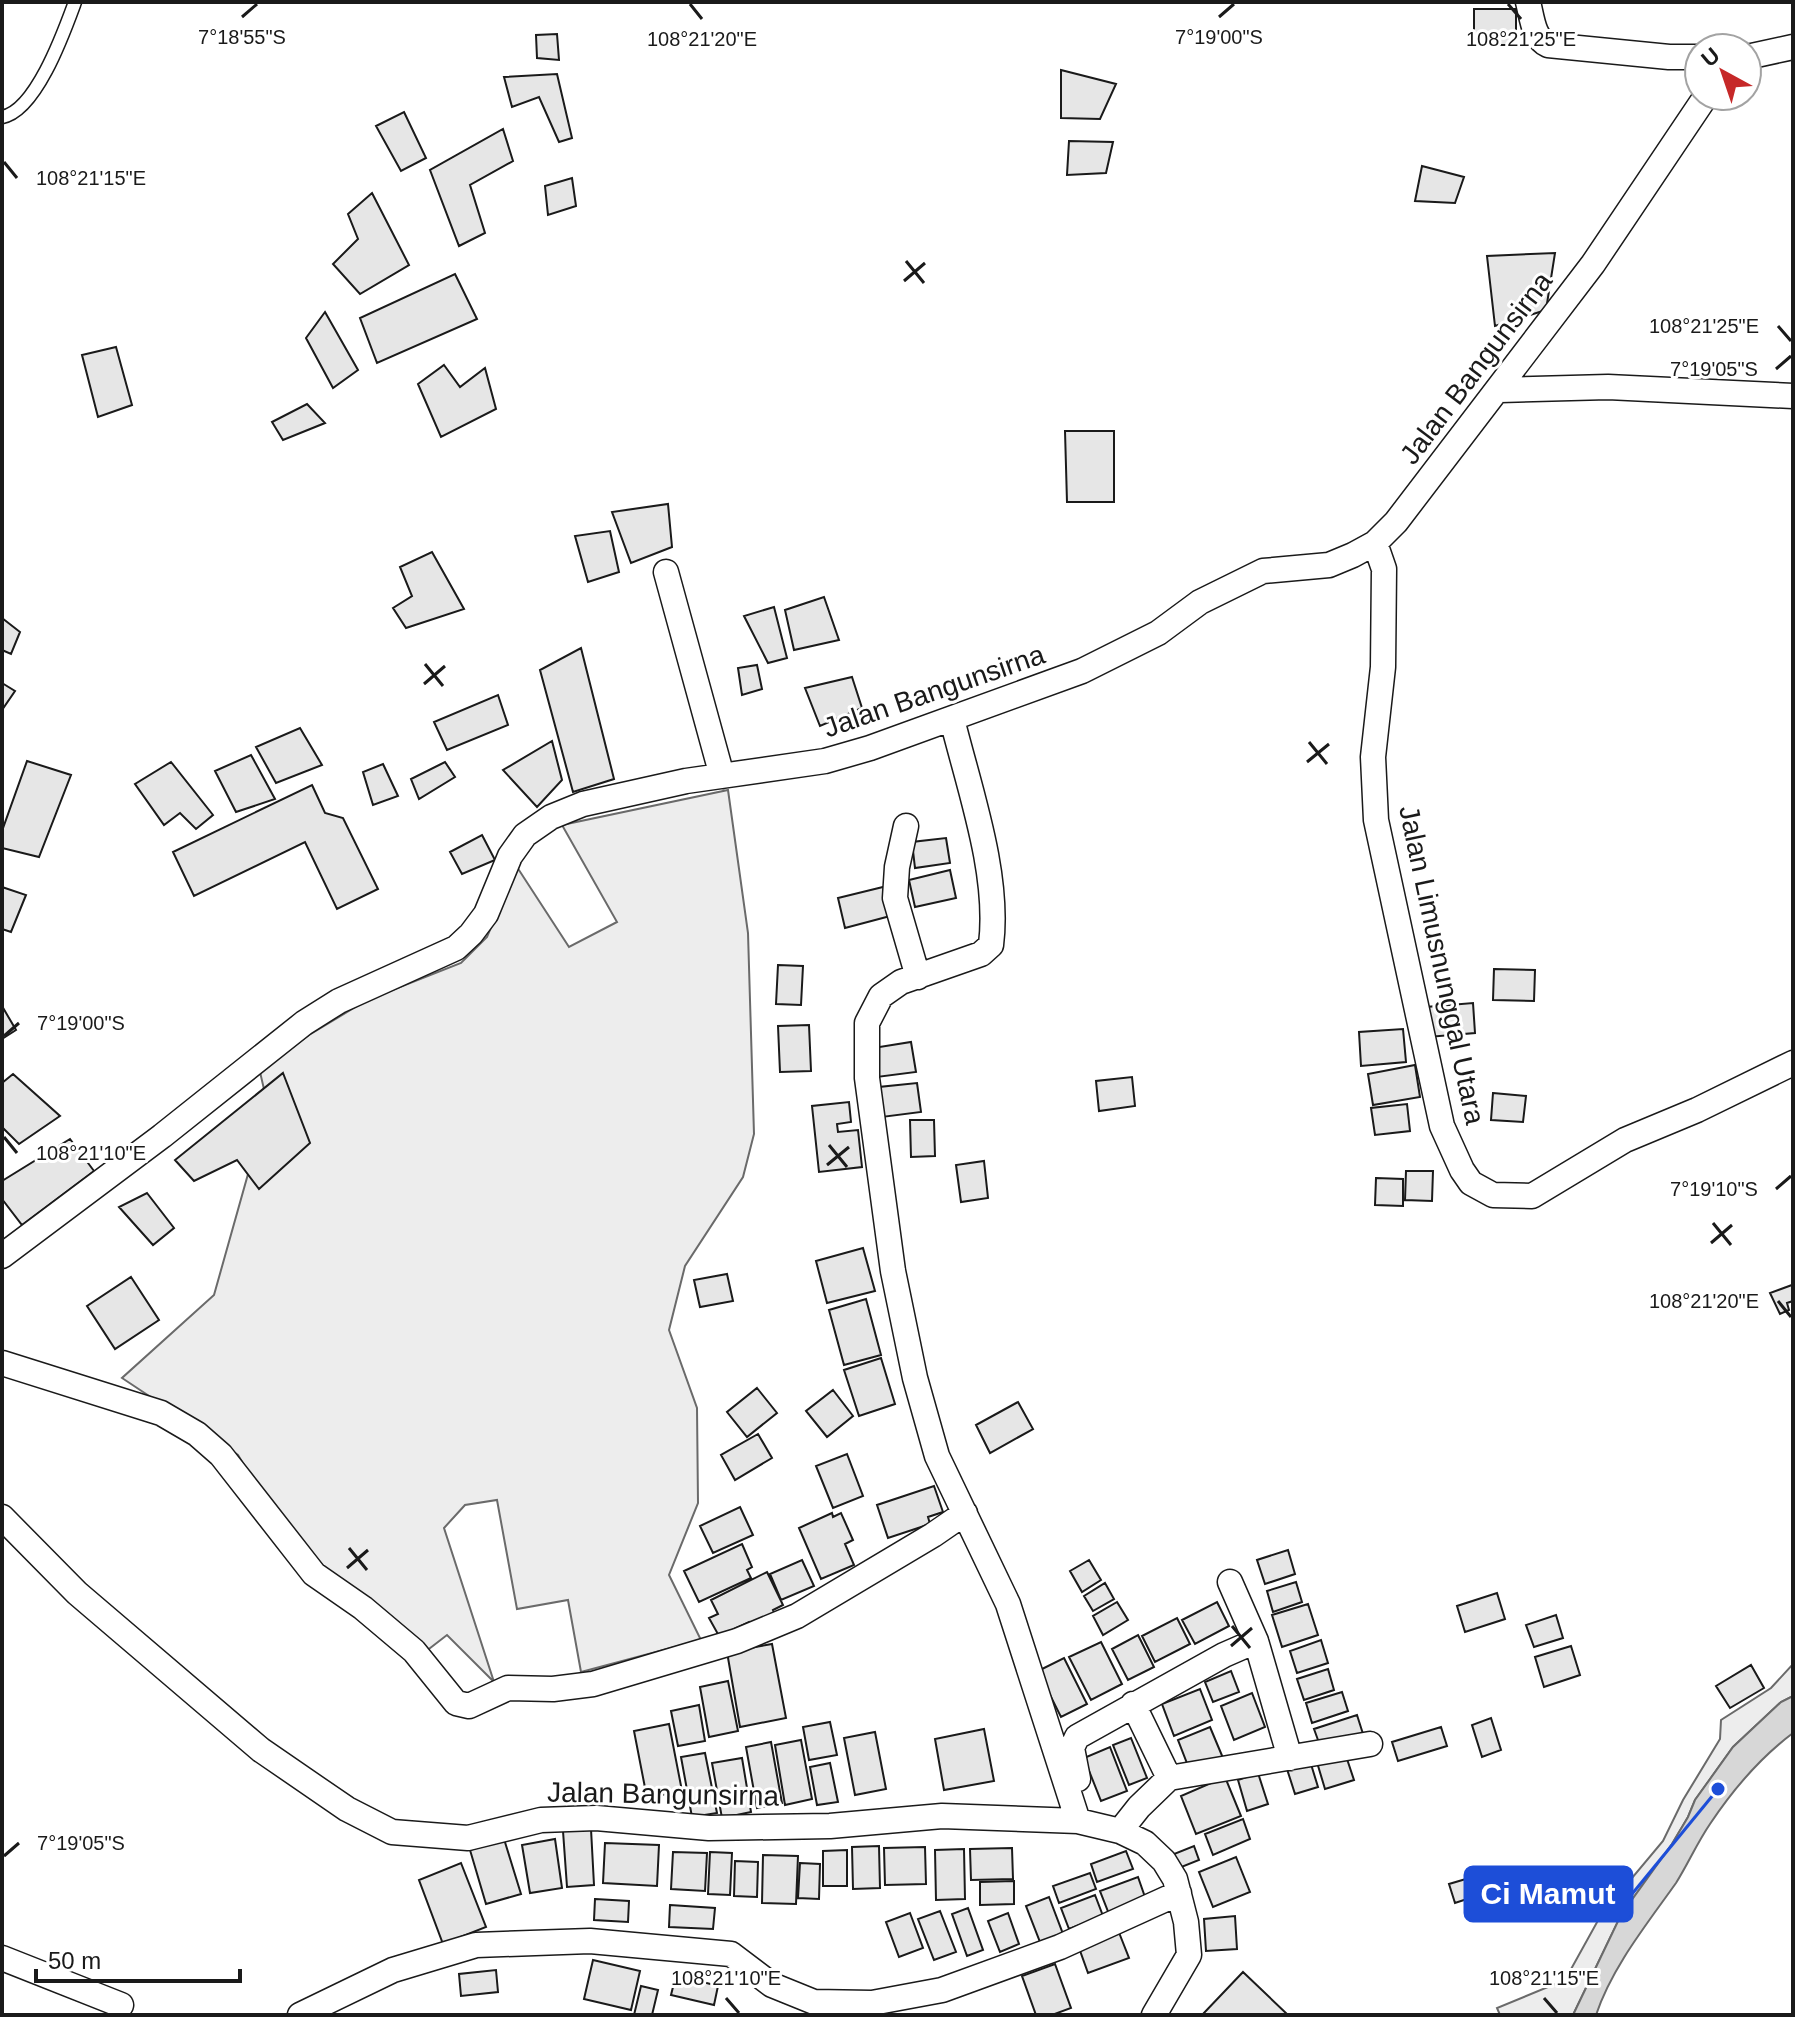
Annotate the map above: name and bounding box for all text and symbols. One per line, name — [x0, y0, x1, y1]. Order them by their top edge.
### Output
text: 7°18'55"S — [198, 26, 286, 48]
text: 7°19'00"S — [1175, 26, 1263, 48]
text: 108°21'20"E — [647, 28, 757, 50]
text: 108°21'25"E — [1466, 28, 1576, 50]
north arrow — [1683, 32, 1763, 112]
text: U — [1696, 42, 1725, 72]
text: 108°21'15"E — [36, 167, 146, 189]
street label: Jalan Bangunsirna — [1394, 266, 1558, 470]
text: 108°21'25"E — [1649, 315, 1759, 337]
text: 7°19'05"S — [1670, 358, 1758, 380]
street label: Jalan Bangunsirna — [819, 638, 1049, 743]
street label: Jalan Limusnunggal Utara — [1393, 803, 1491, 1128]
text: 7°19'00"S — [37, 1012, 125, 1034]
text: 108°21'10"E — [36, 1142, 146, 1164]
text: 7°19'10"S — [1670, 1178, 1758, 1200]
text: 108°21'20"E — [1649, 1290, 1759, 1312]
street label: Jalan Bangunsirna — [547, 1776, 780, 1812]
text: 7°19'05"S — [37, 1832, 125, 1854]
callout: Ci Mamut — [1465, 1867, 1632, 1921]
text: Ci Mamut — [1481, 1877, 1616, 1910]
scale bar — [36, 1933, 240, 1983]
text: 50 m — [48, 1947, 101, 1974]
text: 108°21'10"E — [671, 1967, 781, 1989]
text: 108°21'15"E — [1489, 1967, 1599, 1989]

